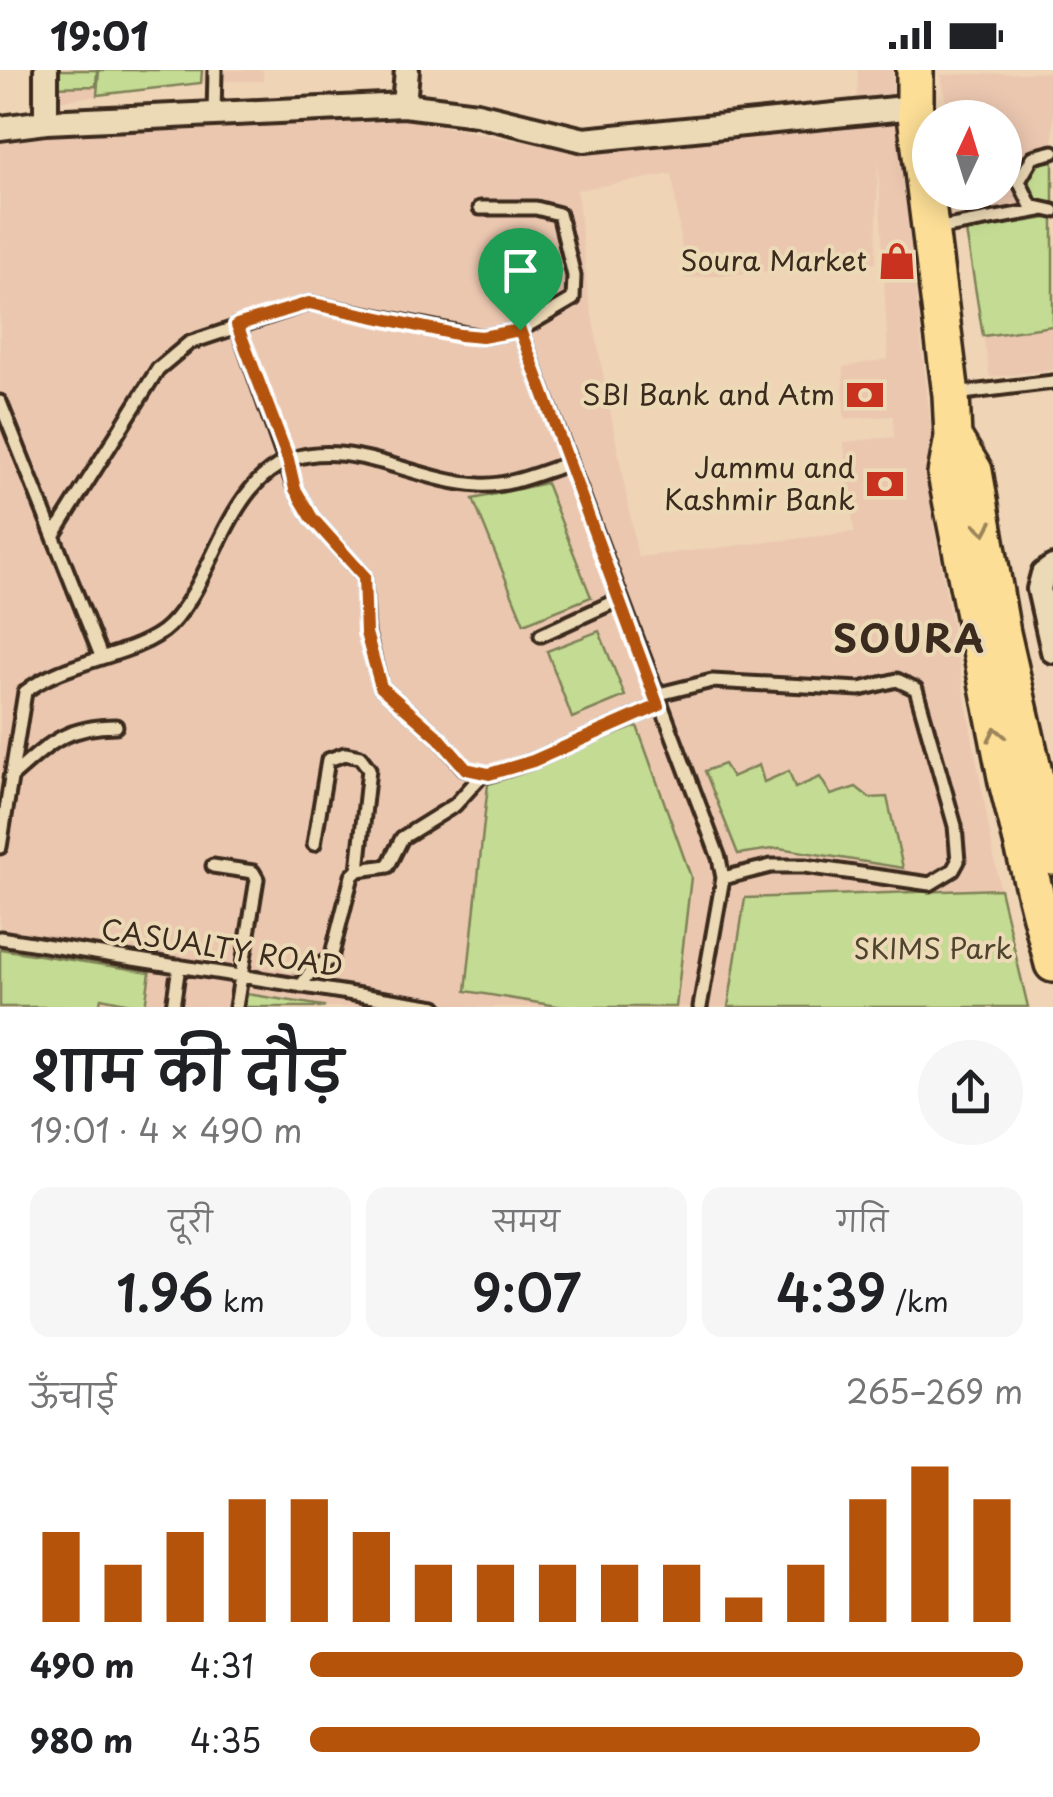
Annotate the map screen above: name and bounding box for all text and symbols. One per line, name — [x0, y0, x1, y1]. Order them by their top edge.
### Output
text: 19:01 — [50, 7, 148, 64]
north arrow — [912, 100, 1022, 210]
map controls — [912, 100, 1022, 210]
pin — [478, 228, 563, 331]
place label: Soura Market — [680, 238, 867, 281]
shop icon: Soura Market — [876, 240, 918, 282]
icon: arrive — [493, 243, 548, 298]
place label: SBI Bank and Atm — [582, 372, 835, 415]
bank icon: SBI Bank and Atm — [844, 374, 886, 416]
place label: Jammu and Kashmir Bank — [664, 445, 855, 520]
bank icon: Jammu and Kashmir Bank — [864, 463, 906, 505]
one-way arrow — [973, 519, 994, 536]
district label: SOURA — [833, 609, 987, 666]
one-way arrow — [987, 726, 1008, 743]
street label: CASUALTY ROAD — [98, 906, 346, 987]
park label: SKIMS Park — [854, 926, 1012, 969]
text: शाम की दौड़ — [30, 1027, 343, 1110]
button: share — [918, 1040, 1023, 1145]
text: 19:01 · 4 × 490 m — [30, 1106, 302, 1154]
text: दूरी — [168, 1199, 213, 1242]
text: समय — [493, 1199, 560, 1242]
text: गति — [837, 1199, 888, 1242]
text: 1.96 — [116, 1253, 214, 1329]
text: 9:07 — [472, 1253, 581, 1329]
text: 4:39 — [776, 1253, 886, 1329]
text: km — [214, 1279, 265, 1322]
text: /km — [886, 1279, 949, 1322]
text: 265–269 m — [846, 1367, 1023, 1415]
text: ऊँचाई — [30, 1371, 116, 1419]
text: 490 m — [30, 1641, 134, 1689]
text: 4:31 — [190, 1641, 254, 1689]
text: 980 m — [30, 1716, 133, 1764]
text: 4:35 — [190, 1716, 261, 1764]

